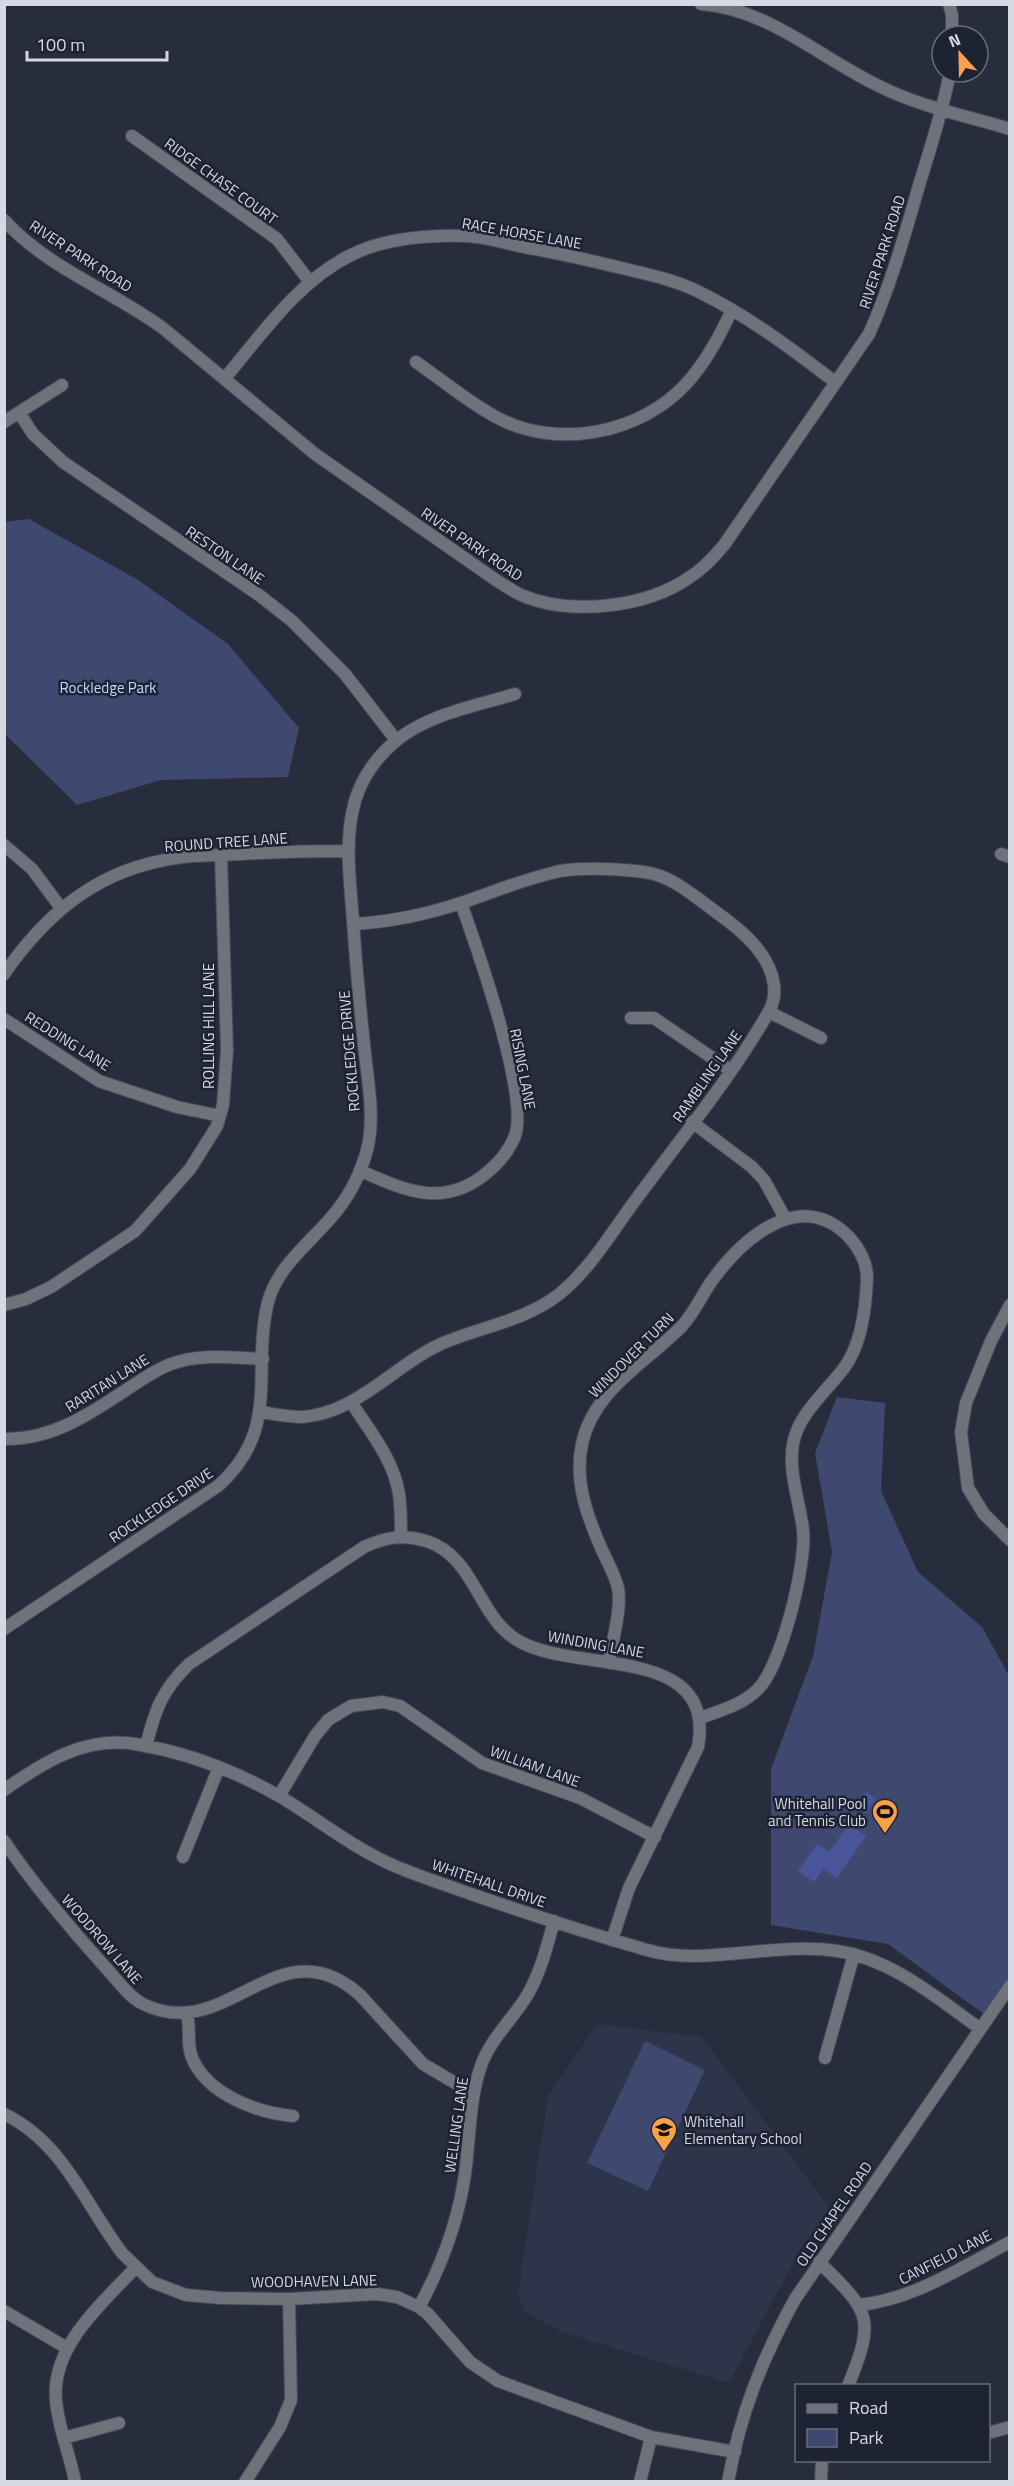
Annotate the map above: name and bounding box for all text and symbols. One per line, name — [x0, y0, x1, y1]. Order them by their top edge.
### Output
scale bar — [27, 24, 166, 62]
north arrow — [930, 24, 990, 84]
text: N — [945, 27, 964, 53]
text: 100 m — [36, 31, 85, 58]
street label: RIDGE CHASE COURT — [160, 132, 282, 230]
street label: RIVER PARK ROAD — [853, 192, 911, 312]
street label: RACE HORSE LANE — [460, 211, 584, 255]
street label: RIVER PARK ROAD — [25, 214, 137, 298]
street label: RIVER PARK ROAD — [416, 501, 528, 587]
street label: RESTON LANE — [181, 520, 269, 590]
park label: Rockledge Park — [59, 676, 157, 699]
street label: ROUND TREE LANE — [164, 826, 288, 858]
street label: ROLLING HILL LANE — [197, 963, 220, 1089]
street label: ROCKLEDGE DRIVE — [332, 989, 366, 1113]
street label: REDDING LANE — [20, 1005, 116, 1077]
street label: RAMBLING LANE — [667, 1025, 747, 1127]
street label: RISING LANE — [504, 1027, 542, 1111]
street label: WINDOVER TURN — [583, 1307, 679, 1403]
street label: RARITAN LANE — [61, 1348, 153, 1418]
street label: ROCKLEDGE DRIVE — [104, 1462, 218, 1548]
street label: WINDING LANE — [546, 1624, 646, 1664]
street label: WILLIAM LANE — [487, 1739, 583, 1793]
place label: Whitehall Pool and Tennis Club — [768, 1792, 866, 1832]
sports icon: Whitehall Pool and Tennis Club — [870, 1797, 900, 1835]
street label: WHITEHALL DRIVE — [429, 1853, 549, 1913]
street label: WOODROW LANE — [56, 1889, 148, 1989]
street label: WELLING LANE — [438, 2075, 474, 2175]
place label: Whitehall Elementary School — [684, 2110, 802, 2150]
school or university icon: Whitehall Elementary School — [649, 2115, 679, 2153]
street label: OLD CHAPEL ROAD — [790, 2157, 878, 2271]
street label: CANFIELD LANE — [894, 2224, 996, 2290]
street label: WOODHAVEN LANE — [251, 2268, 377, 2294]
legend — [795, 2384, 990, 2462]
text: Road — [849, 2394, 888, 2421]
text: Park — [849, 2424, 884, 2451]

